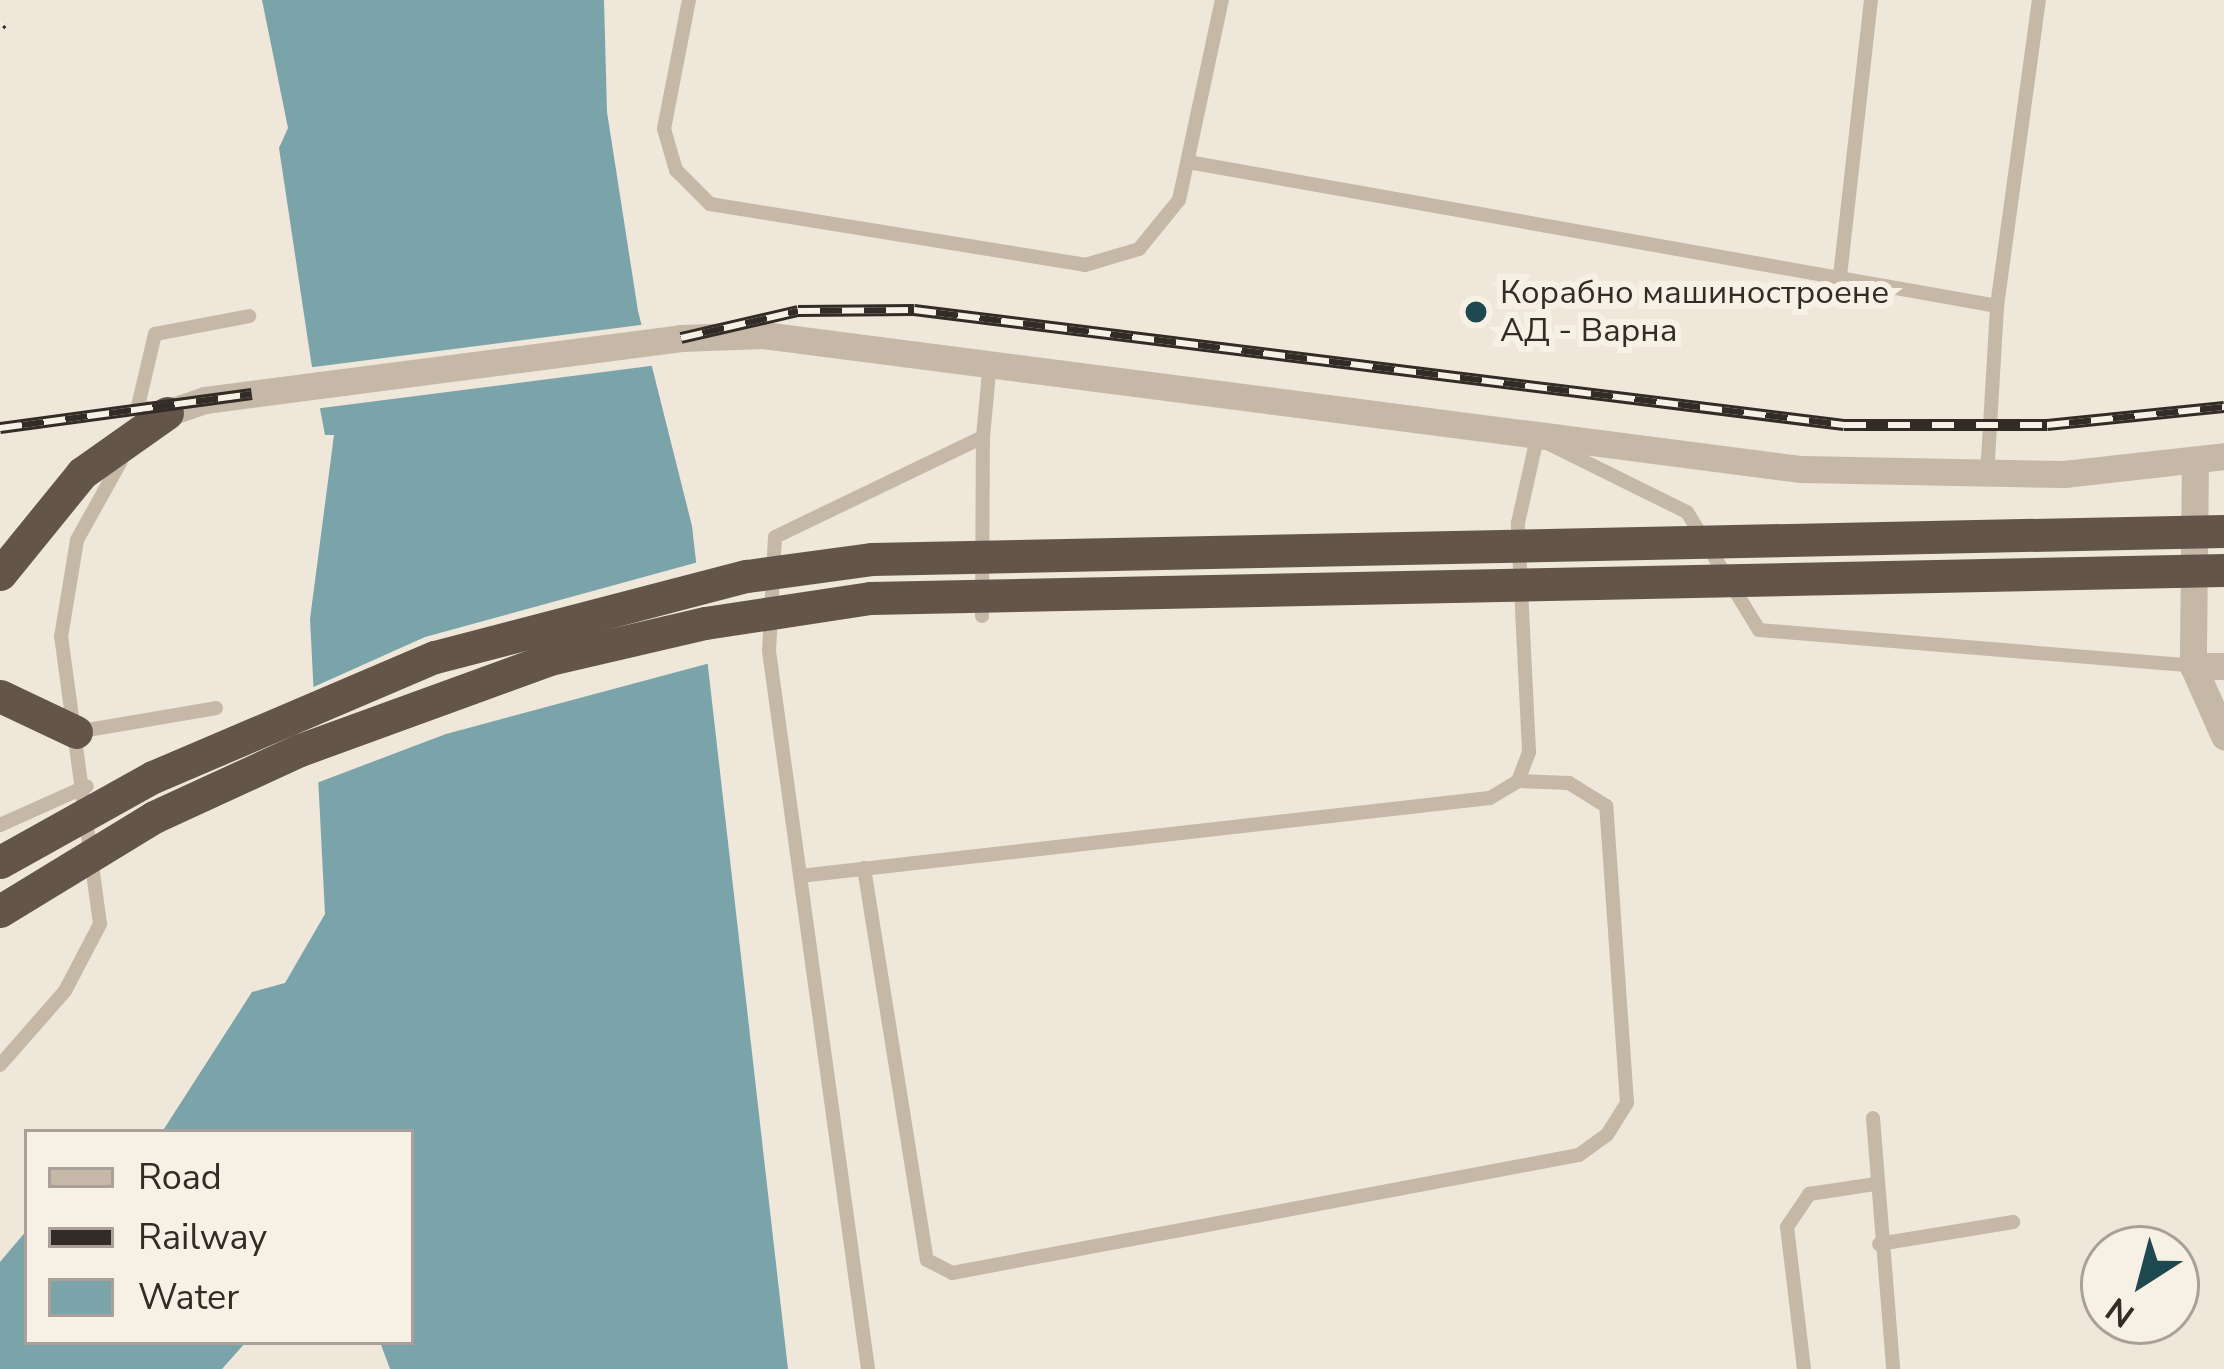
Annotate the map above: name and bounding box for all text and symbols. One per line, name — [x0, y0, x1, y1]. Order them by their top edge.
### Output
place label: Корабно машиностроене АД - Варна — [1500, 273, 1889, 351]
marker: Корабно машиностроене АД - Варна — [1463, 299, 1489, 325]
legend — [24, 1129, 414, 1345]
text: Road — [138, 1153, 222, 1202]
text: Railway — [138, 1213, 267, 1262]
north arrow — [2080, 1225, 2200, 1345]
text: Water — [138, 1273, 239, 1322]
text: N — [2097, 1287, 2144, 1338]

